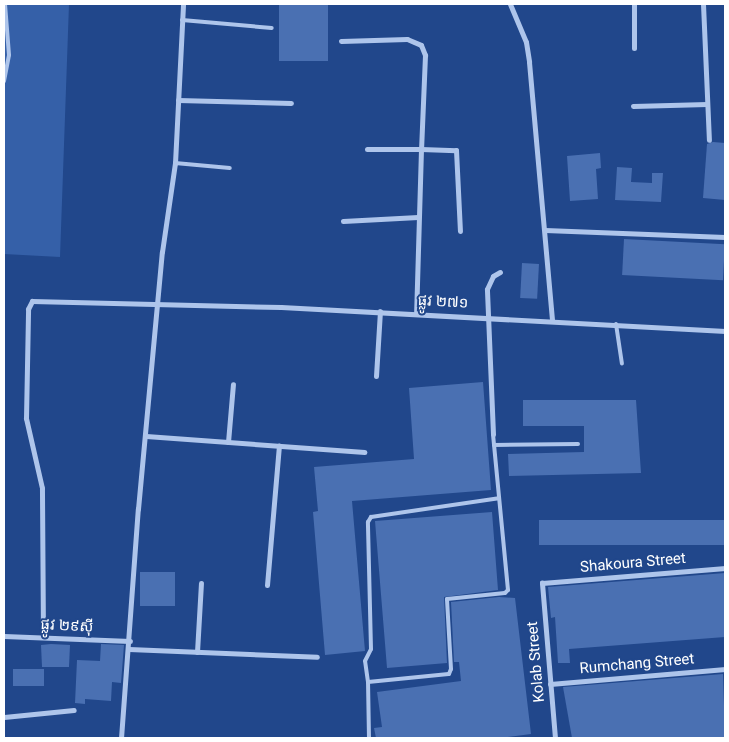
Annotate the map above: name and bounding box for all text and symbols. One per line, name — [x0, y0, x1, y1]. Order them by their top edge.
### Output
street label: ផ្លូវ ២៧១ — [417, 292, 469, 312]
street label: Shakoura Street — [579, 549, 687, 577]
street label: ផ្លូវ ២៩ស៊ី — [40, 616, 94, 636]
street label: Kolab Street — [523, 621, 549, 703]
street label: Rumchang Street — [579, 650, 695, 678]

